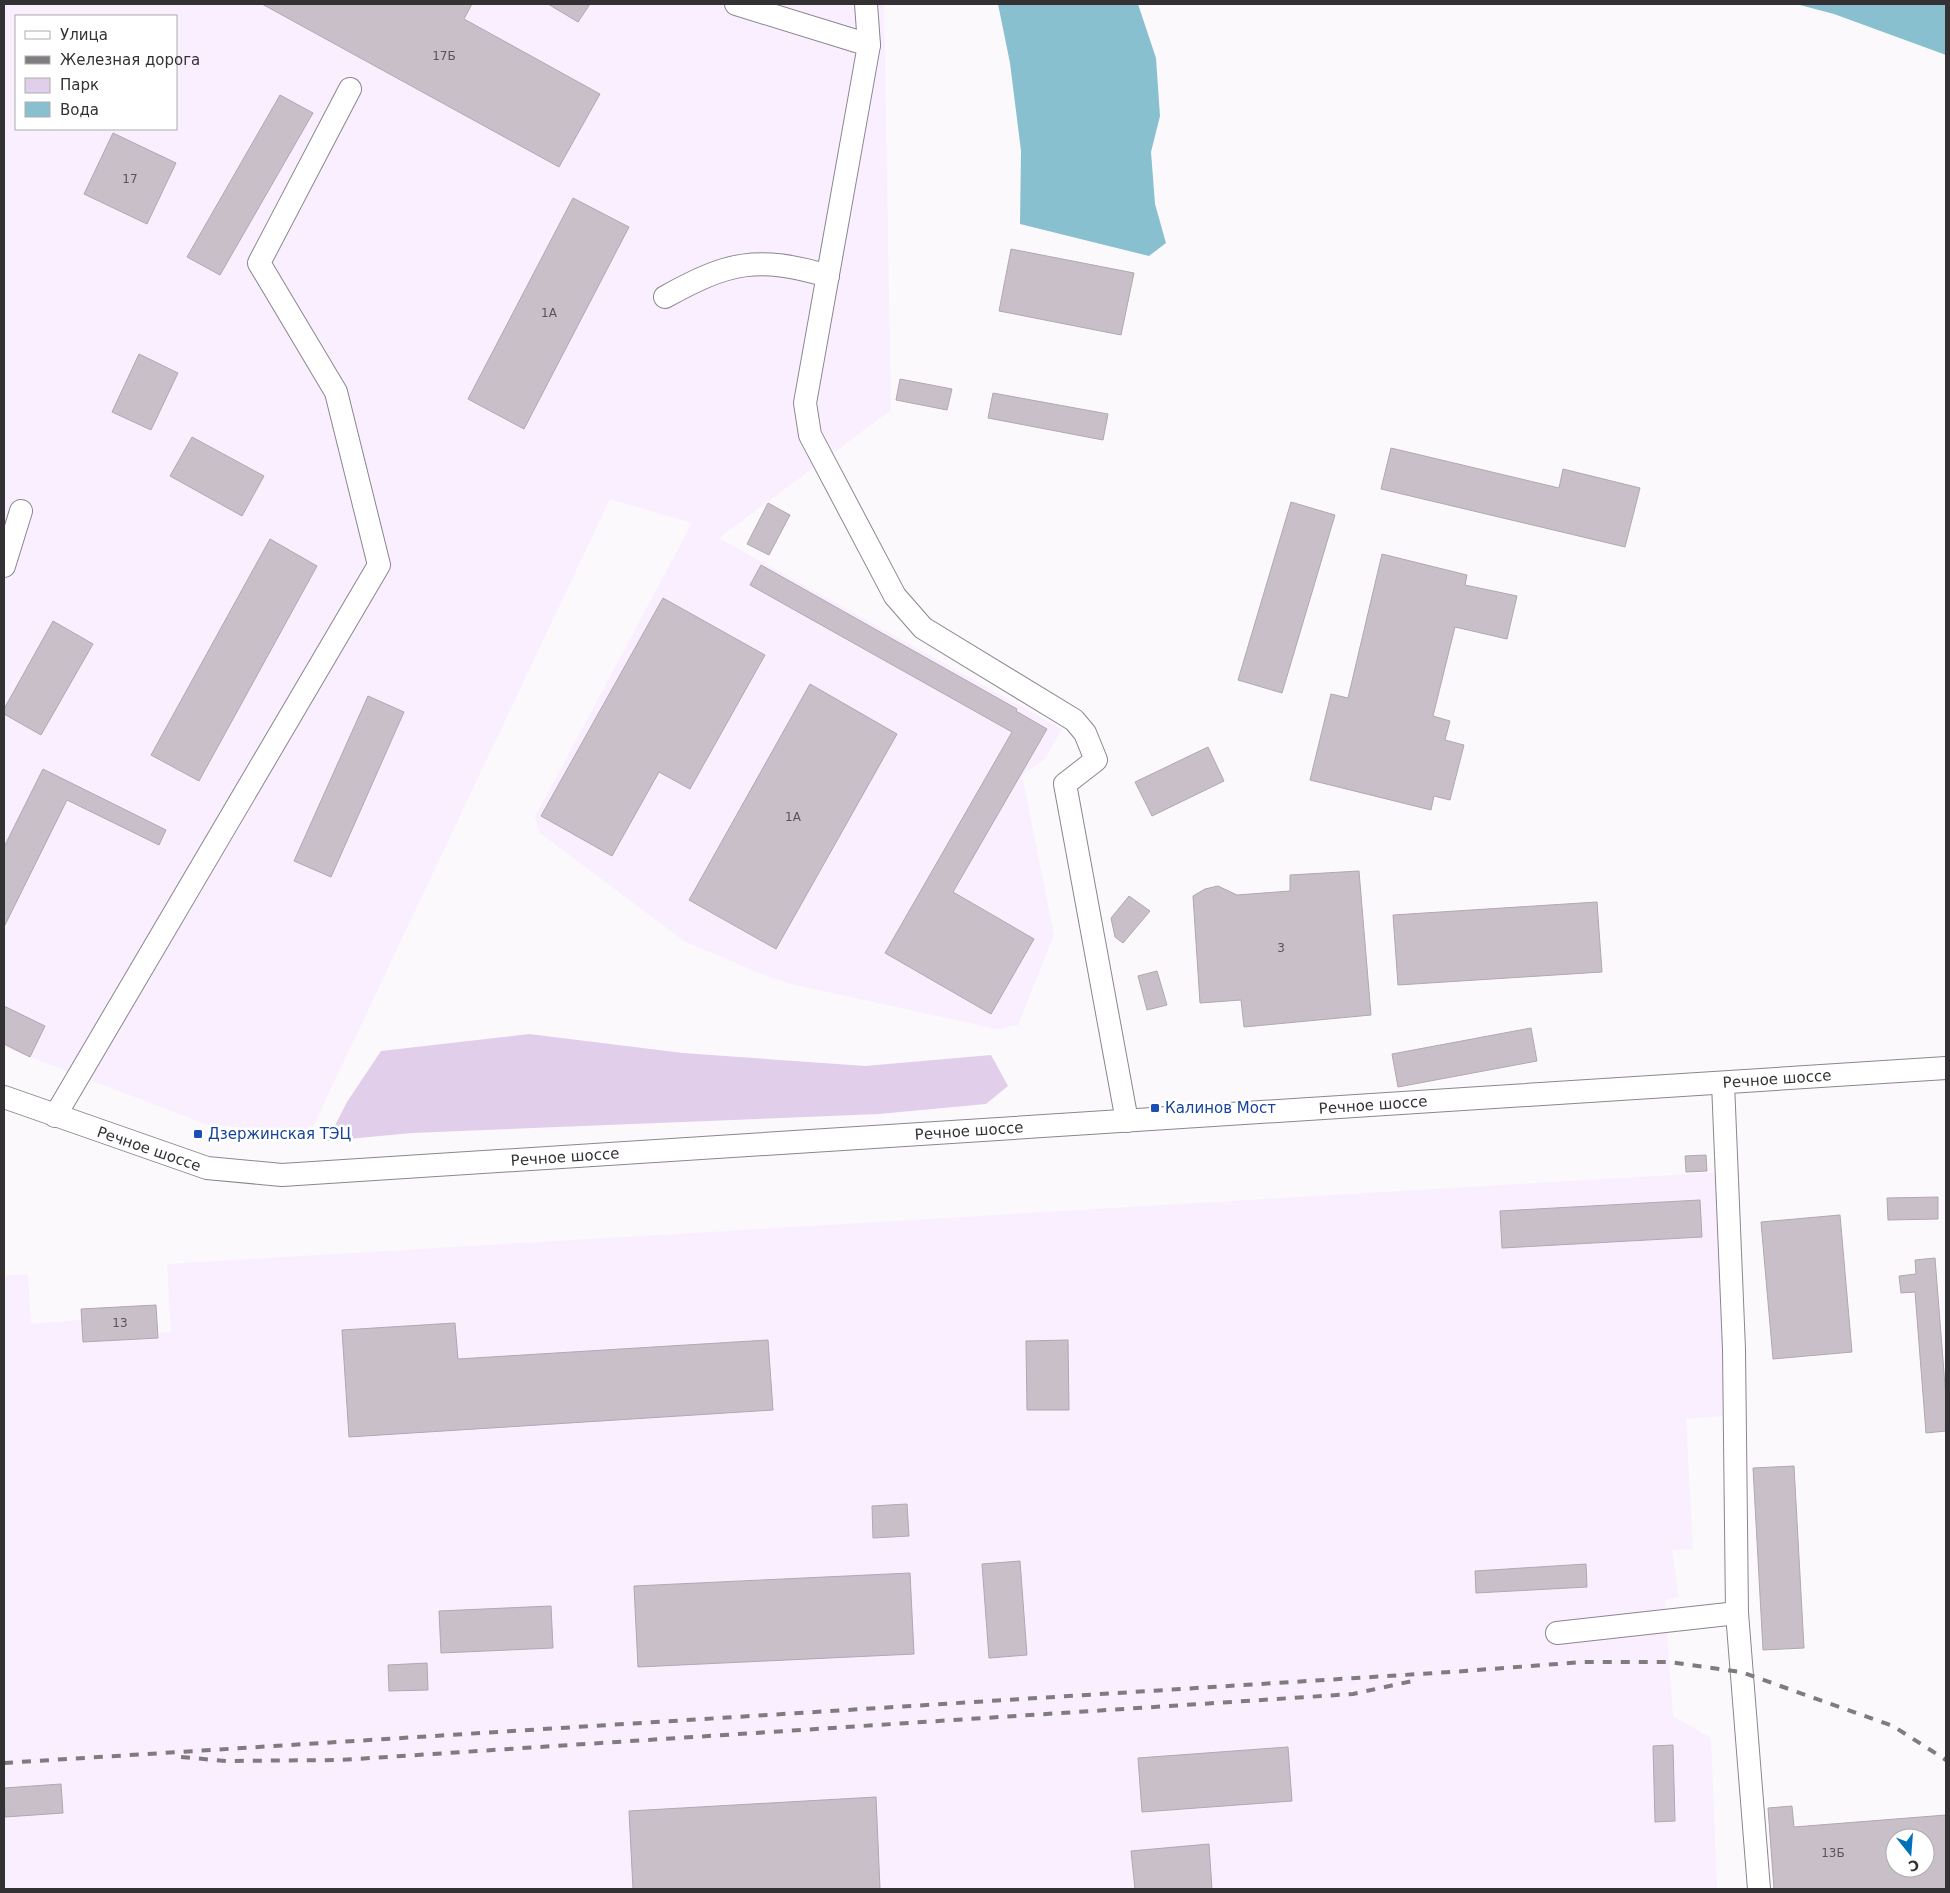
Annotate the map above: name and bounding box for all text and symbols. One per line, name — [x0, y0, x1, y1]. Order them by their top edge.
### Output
legend — [15, 15, 178, 130]
text: Улица — [60, 26, 108, 44]
house number: 17Б — [432, 49, 456, 63]
text: Железная дорога — [60, 51, 200, 69]
text: Парк — [60, 76, 99, 94]
text: Вода — [60, 101, 99, 119]
house number: 17 — [122, 172, 138, 186]
house number: 1А — [541, 306, 558, 320]
house number: 1А — [785, 810, 802, 824]
house number: 3 — [1277, 941, 1285, 955]
street label: Речное шоссе — [1722, 1066, 1832, 1092]
street label: Речное шоссе — [1318, 1092, 1428, 1118]
place label: Калинов Мост — [1165, 1099, 1276, 1117]
marker: Калинов Мост — [1149, 1102, 1161, 1114]
street label: Речное шоссе — [914, 1118, 1024, 1144]
street label: Речное шоссе — [95, 1123, 203, 1175]
place label: Дзержинская ТЭЦ — [208, 1125, 351, 1143]
marker: Дзержинская ТЭЦ — [192, 1128, 204, 1140]
street label: Речное шоссе — [510, 1144, 620, 1170]
house number: 13 — [112, 1316, 128, 1330]
north arrow — [1885, 1828, 1935, 1878]
house number: 13Б — [1821, 1846, 1845, 1860]
text: С — [1907, 1856, 1921, 1875]

